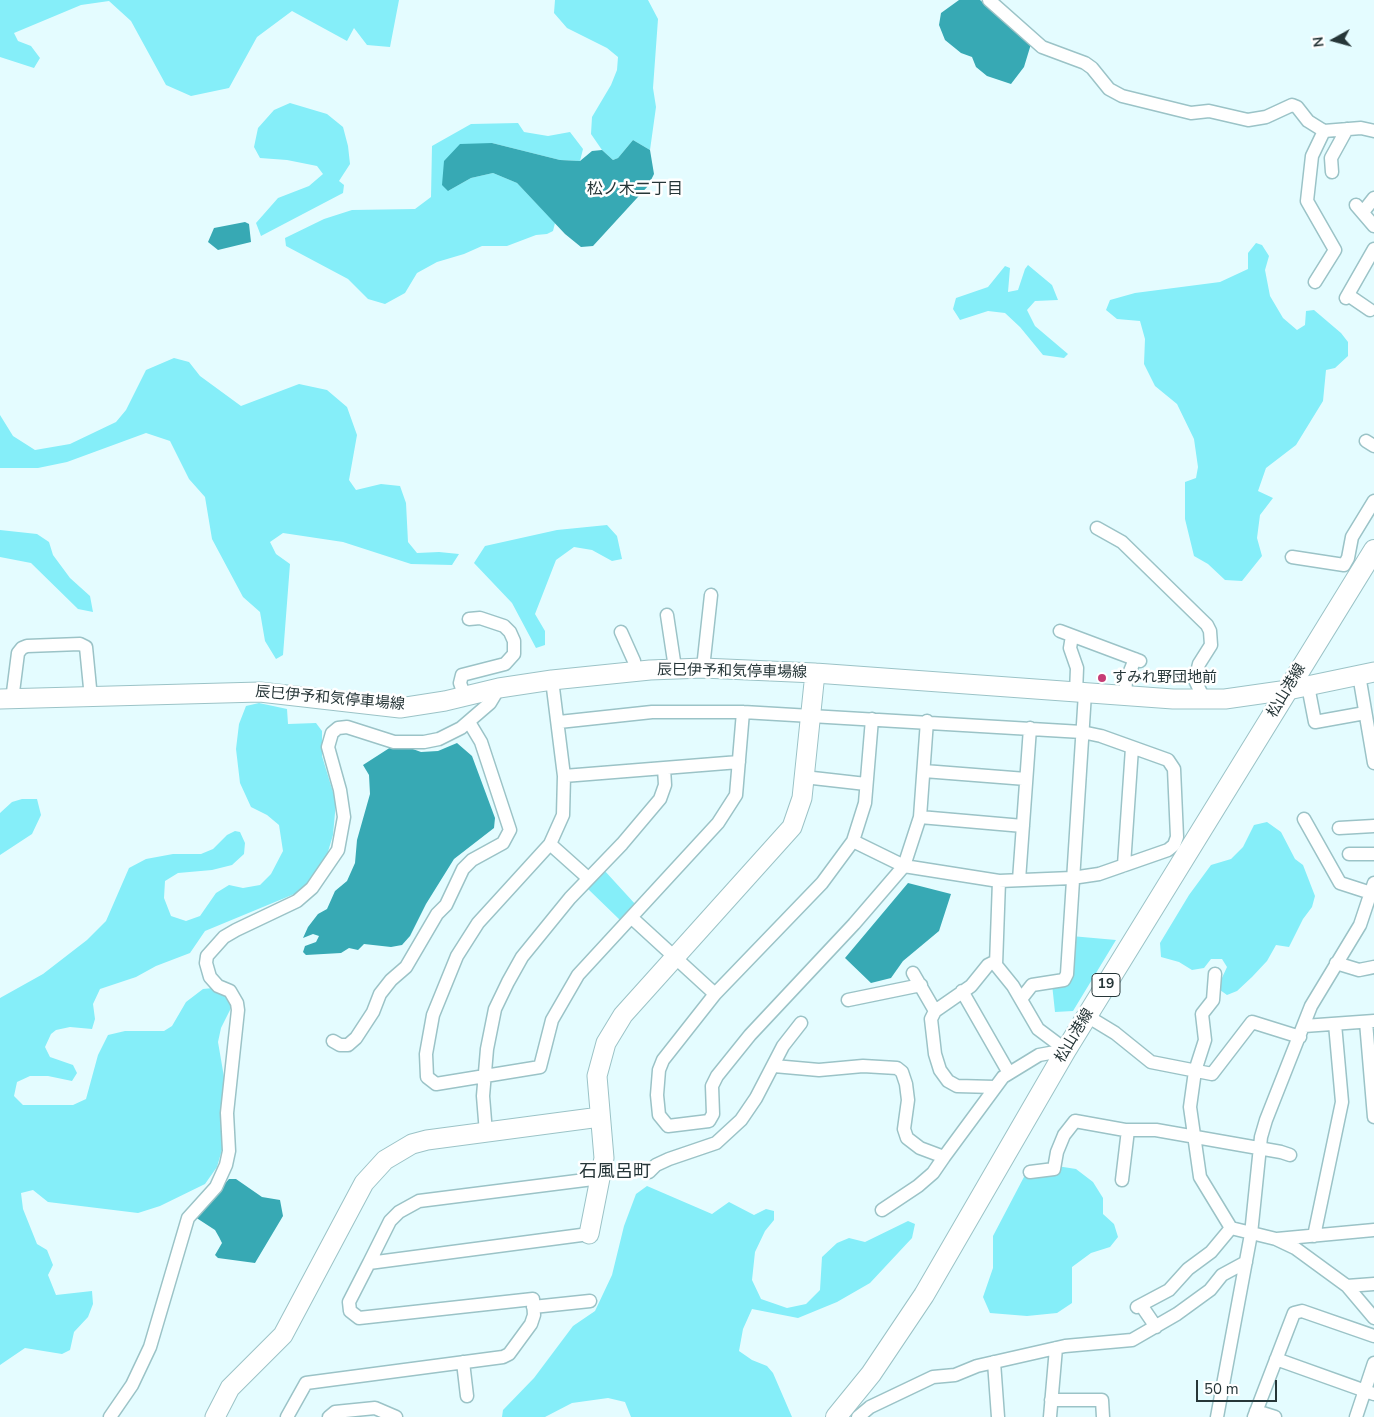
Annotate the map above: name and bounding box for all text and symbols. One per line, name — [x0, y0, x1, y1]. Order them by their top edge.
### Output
north arrow — [1309, 15, 1359, 65]
text: N — [1309, 36, 1329, 48]
district label: 松ノ木二丁目 — [587, 180, 683, 200]
street label: 松山港線 — [1264, 661, 1310, 721]
street label: 辰巳伊予和気停車場線 — [657, 662, 807, 682]
place label: すみれ野団地前 — [1112, 669, 1217, 687]
marker: すみれ野団地前 — [1096, 672, 1108, 684]
street label: 辰巳伊予和気停車場線 — [255, 683, 405, 715]
road number: 19 — [1092, 974, 1120, 996]
street label: 松山港線 — [1052, 1006, 1098, 1066]
district label: 石風呂町 — [579, 1162, 651, 1184]
scale bar — [1199, 1370, 1280, 1402]
text: 50 m — [1204, 1379, 1239, 1399]

